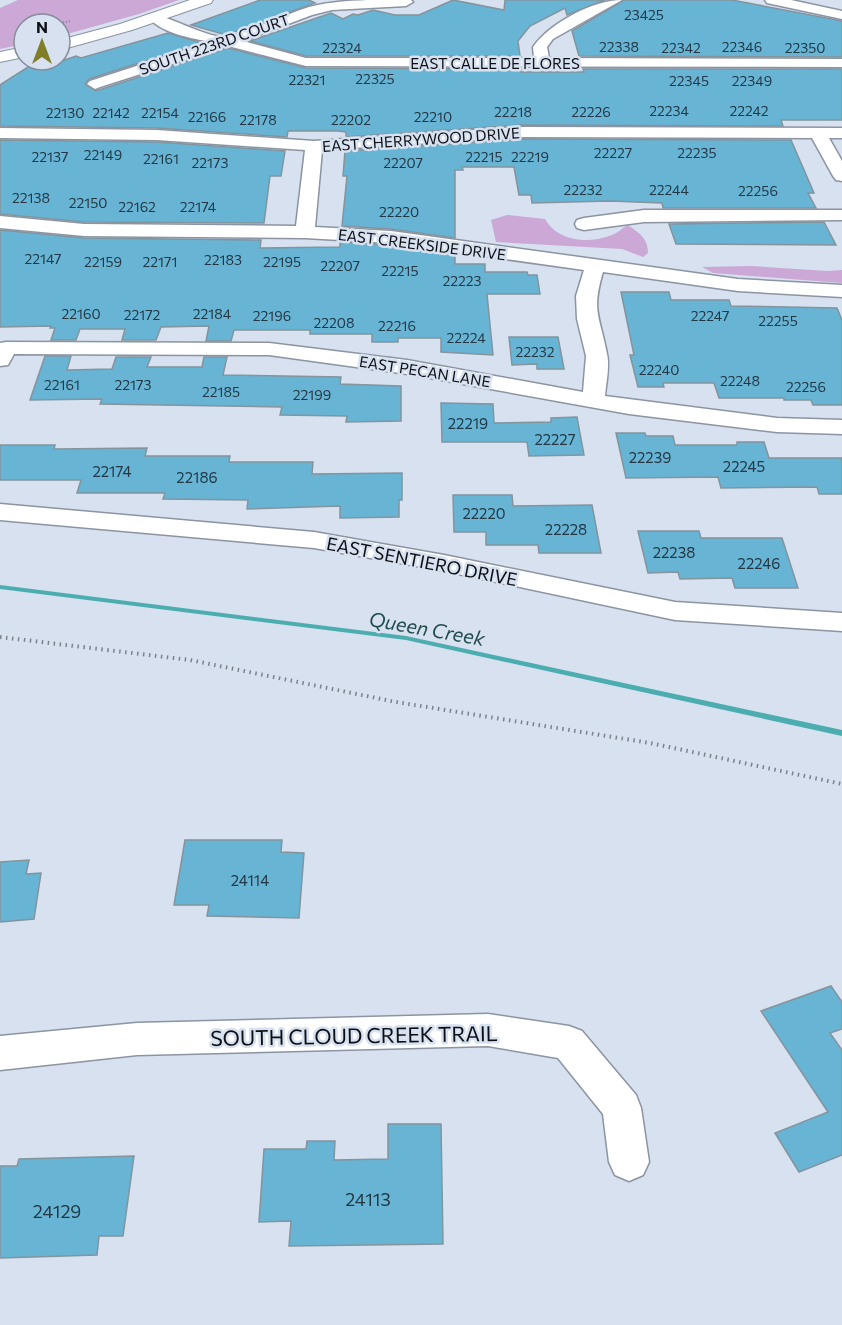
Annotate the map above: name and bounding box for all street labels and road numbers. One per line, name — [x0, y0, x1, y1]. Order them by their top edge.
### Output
street label: SOUTH 223RD COURT — [136, 10, 292, 78]
street label: EAST CALLE DE FLORES — [410, 54, 580, 72]
street label: EAST CHERRYWOOD DRIVE — [322, 123, 521, 155]
street label: EAST CREEKSIDE DRIVE — [337, 225, 507, 263]
street label: EAST PECAN LANE — [358, 352, 492, 390]
street label: EAST SENTIERO DRIVE — [325, 532, 519, 590]
street label: SOUTH CLOUD CREEK TRAIL — [210, 1020, 498, 1050]

